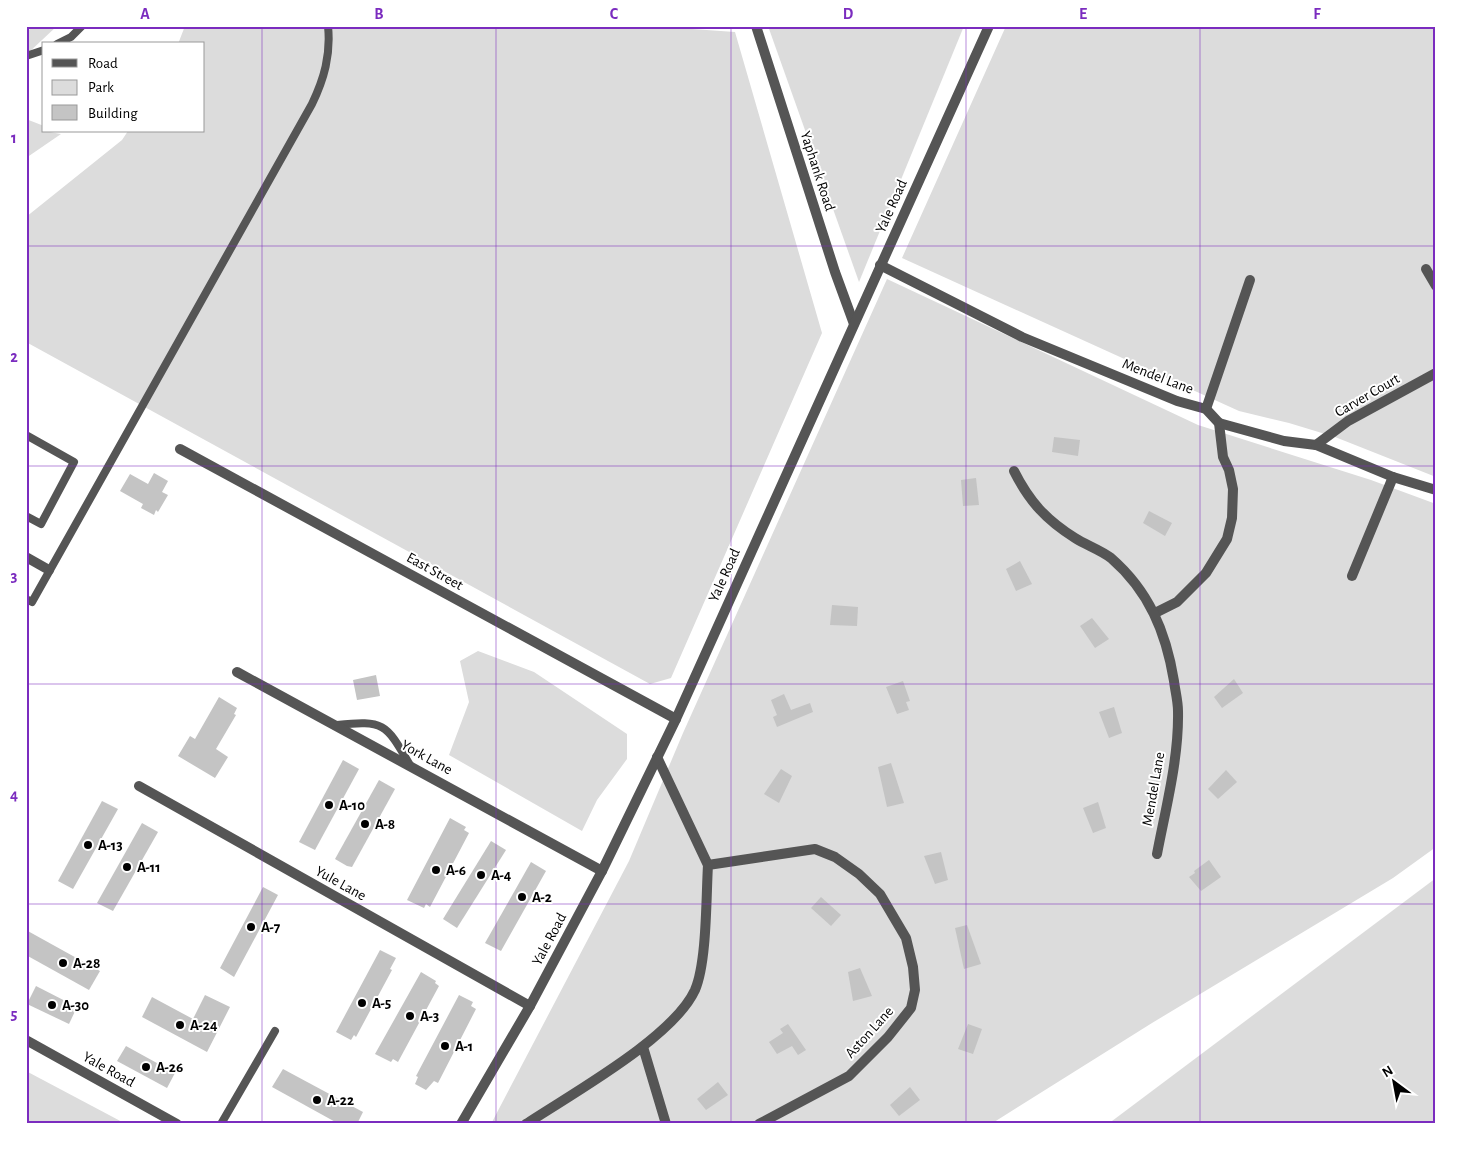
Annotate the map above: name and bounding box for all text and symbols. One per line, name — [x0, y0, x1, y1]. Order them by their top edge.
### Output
text: A — [140, 6, 150, 22]
text: B — [374, 6, 384, 22]
text: C — [610, 6, 619, 22]
text: D — [843, 6, 854, 22]
text: E — [1079, 6, 1087, 22]
text: F — [1313, 6, 1321, 22]
legend — [42, 42, 205, 132]
text: Road — [88, 56, 118, 71]
text: Park — [88, 80, 114, 95]
text: Building — [88, 106, 138, 121]
street label: Yaphank Road — [798, 129, 838, 213]
text: 1 — [11, 130, 17, 146]
street label: Yale Road — [873, 177, 910, 235]
text: 2 — [10, 349, 18, 365]
street label: Mendel Lane — [1120, 356, 1195, 397]
street label: Carver Court — [1332, 371, 1402, 420]
street label: Yale Road — [706, 546, 743, 604]
street label: East Street — [404, 550, 466, 593]
text: 3 — [11, 568, 18, 584]
street label: York Lane — [399, 737, 455, 778]
street label: Mendel Lane — [1140, 751, 1167, 827]
text: 4 — [10, 787, 18, 803]
place label: A-10 — [339, 798, 365, 813]
marker: A-10 — [323, 799, 335, 811]
place label: A-8 — [375, 817, 395, 832]
marker: A-8 — [359, 818, 371, 830]
place label: A-13 — [98, 838, 123, 853]
marker: A-13 — [82, 839, 94, 851]
place label: A-11 — [137, 860, 161, 875]
marker: A-11 — [121, 861, 133, 873]
street label: Yule Lane — [313, 863, 369, 903]
place label: A-6 — [446, 863, 466, 878]
marker: A-6 — [430, 864, 442, 876]
place label: A-4 — [491, 868, 512, 883]
marker: A-4 — [475, 869, 487, 881]
place label: A-2 — [532, 890, 552, 905]
marker: A-2 — [516, 891, 528, 903]
street label: Yale Road — [529, 910, 570, 968]
place label: A-7 — [261, 920, 281, 935]
marker: A-7 — [245, 921, 257, 933]
place label: A-28 — [73, 956, 100, 971]
marker: A-28 — [57, 957, 69, 969]
place label: A-5 — [372, 996, 391, 1011]
marker: A-5 — [356, 997, 368, 1009]
place label: A-30 — [62, 998, 89, 1013]
marker: A-30 — [46, 999, 58, 1011]
street label: Aston Lane — [842, 1004, 896, 1061]
text: 5 — [11, 1006, 18, 1022]
place label: A-3 — [420, 1009, 439, 1024]
marker: A-3 — [404, 1010, 416, 1022]
place label: A-24 — [190, 1018, 218, 1033]
marker: A-24 — [174, 1019, 186, 1031]
place label: A-1 — [455, 1039, 473, 1054]
marker: A-1 — [439, 1040, 451, 1052]
street label: Yale Road — [80, 1049, 137, 1090]
north arrow — [1370, 1058, 1420, 1108]
place label: A-26 — [156, 1060, 183, 1075]
marker: A-26 — [140, 1061, 152, 1073]
text: N — [1380, 1063, 1395, 1080]
place label: A-22 — [327, 1093, 354, 1108]
marker: A-22 — [311, 1094, 323, 1106]

